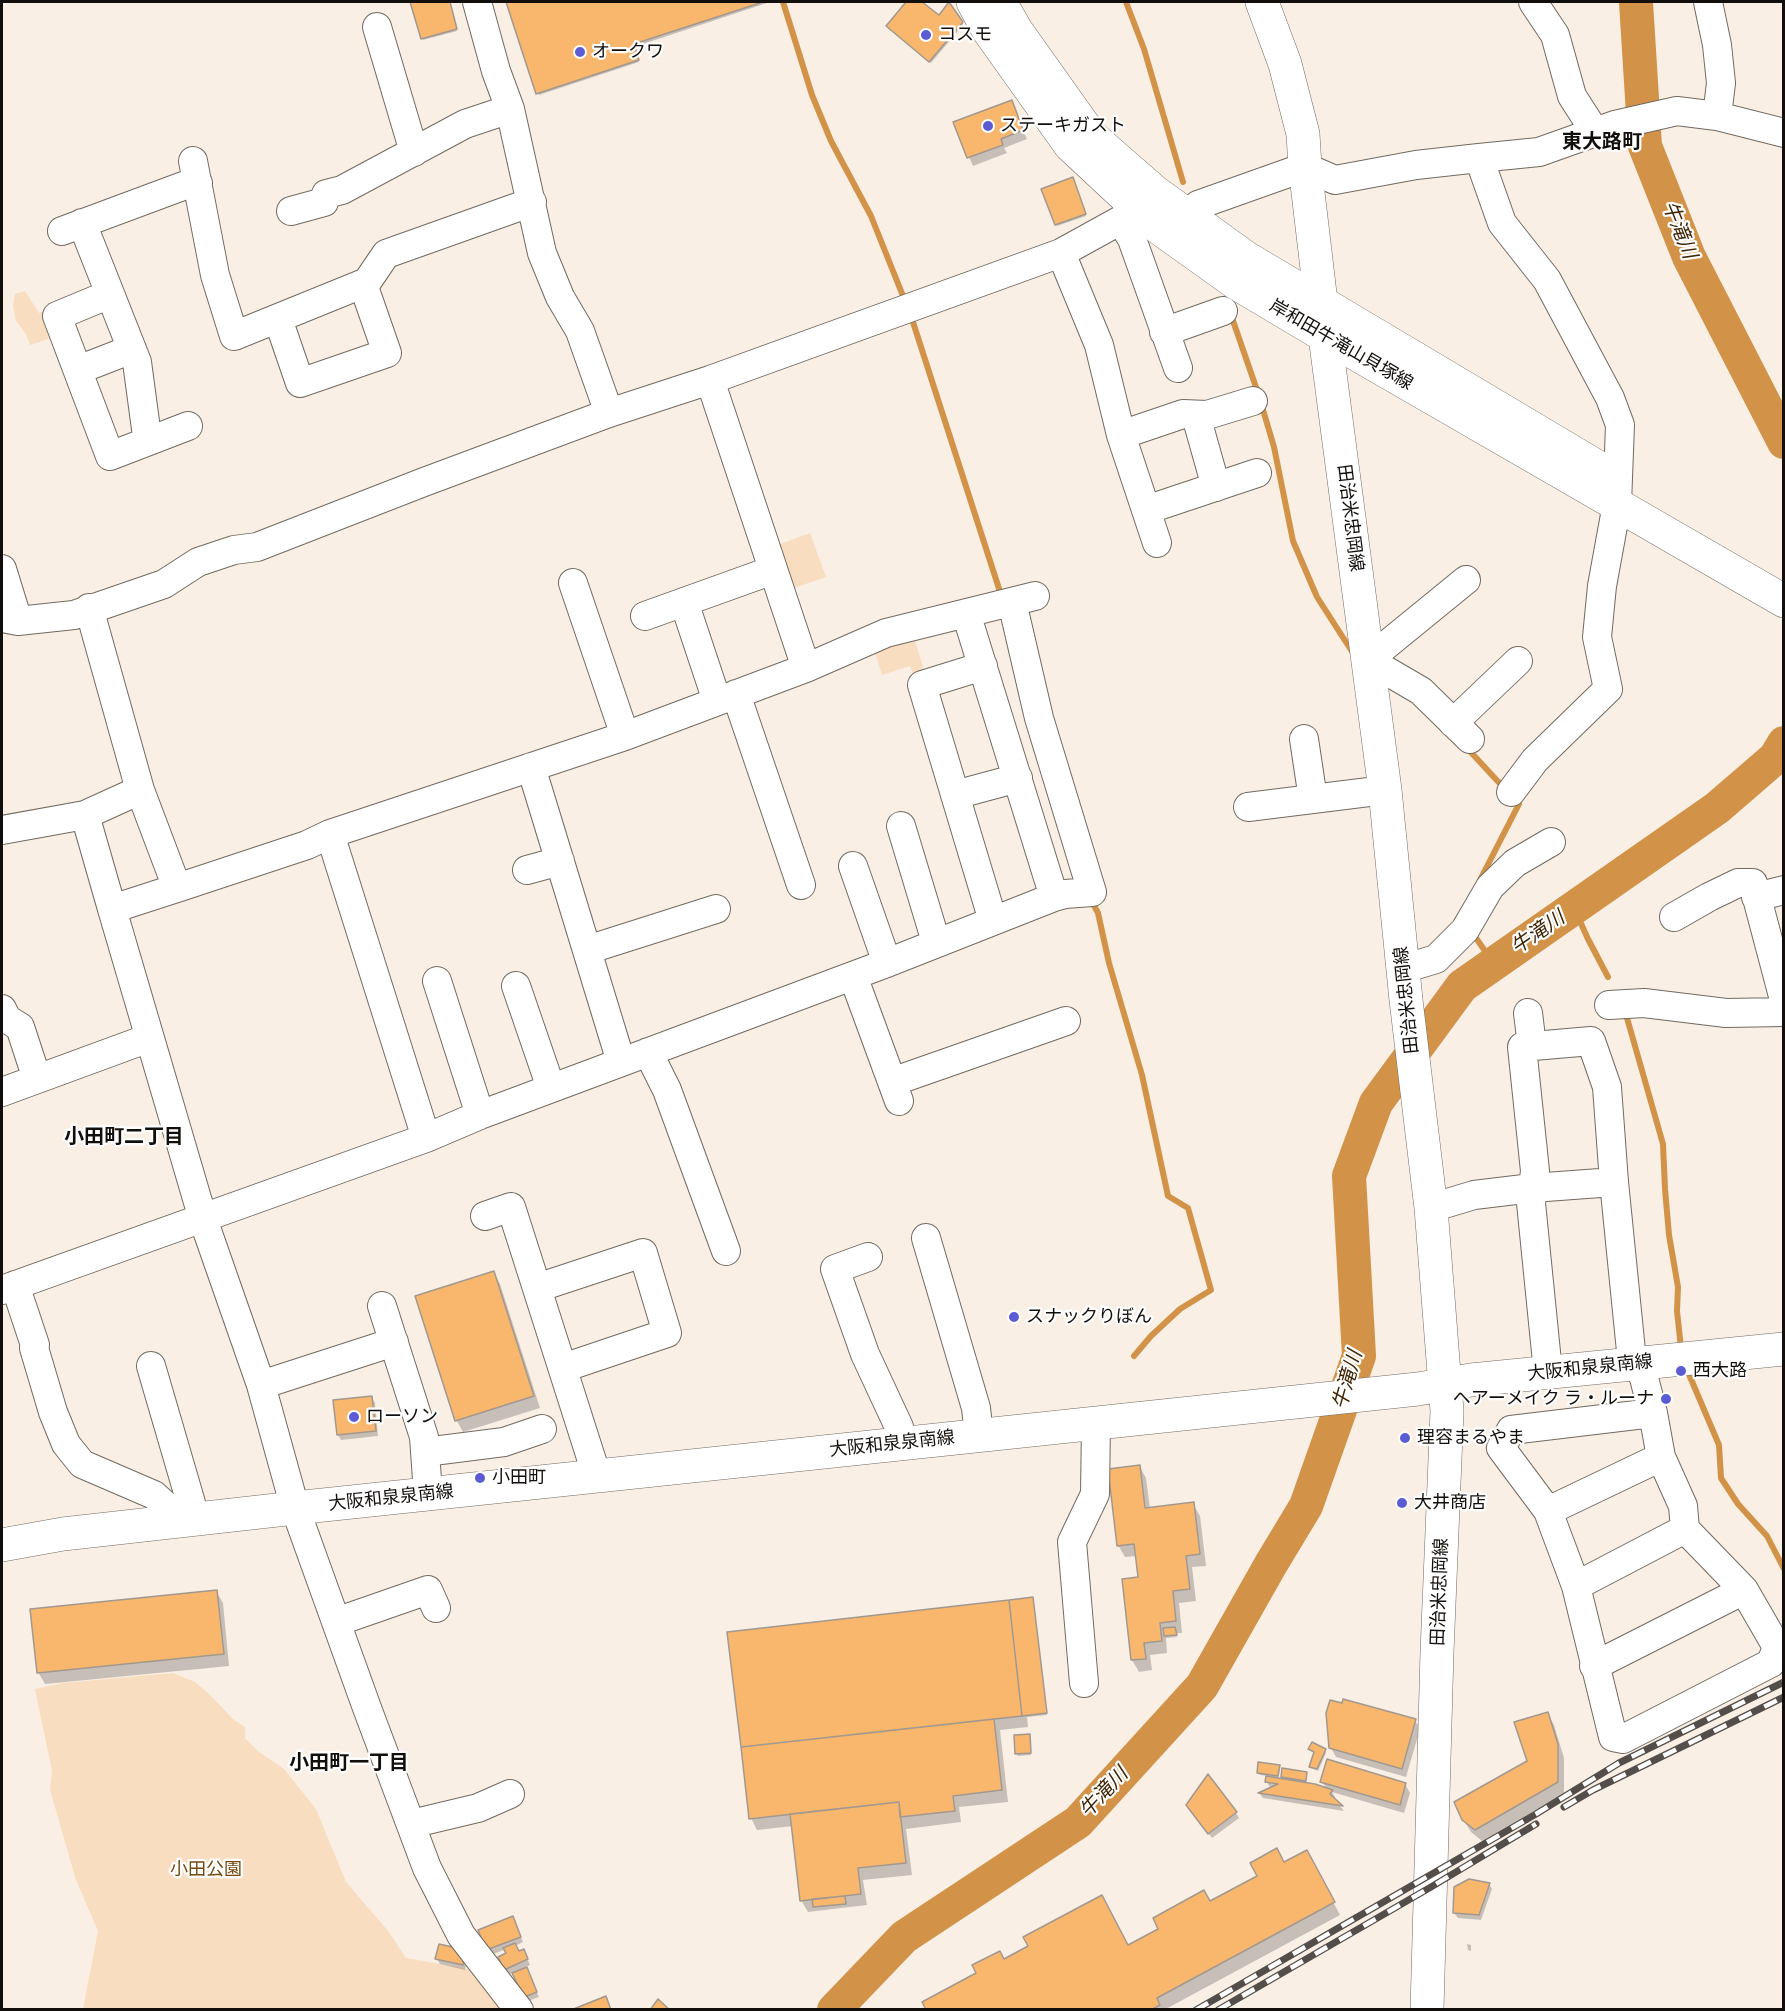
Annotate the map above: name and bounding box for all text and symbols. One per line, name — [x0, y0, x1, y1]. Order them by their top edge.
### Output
place label: コスモ — [938, 24, 992, 46]
marker: コスモ — [919, 28, 933, 42]
place label: オークワ — [592, 41, 664, 63]
marker: オークワ — [573, 45, 587, 59]
place label: ステーキガスト — [1000, 115, 1126, 137]
marker: ステーキガスト — [981, 119, 995, 133]
district label: 東大路町 — [1562, 130, 1642, 154]
water label: 牛滝川 — [1657, 198, 1701, 262]
street label: 岸和田牛滝山貝塚線 — [1265, 295, 1417, 395]
street label: 田治米忠岡線 — [1333, 463, 1367, 573]
water label: 牛滝川 — [1507, 906, 1569, 960]
street label: 田治米忠岡線 — [1391, 945, 1423, 1055]
district label: 小田町二丁目 — [64, 1125, 184, 1149]
place label: スナックりぼん — [1026, 1306, 1152, 1328]
marker: スナックりぼん — [1007, 1310, 1021, 1324]
water label: 牛滝川 — [1328, 1348, 1368, 1412]
street label: 大阪和泉泉南線 — [1526, 1351, 1654, 1385]
place label: 西大路 — [1693, 1360, 1747, 1382]
marker: 西大路 — [1674, 1364, 1688, 1378]
place label: ヘアーメイク ラ・ルーナ — [1453, 1388, 1654, 1410]
marker: ヘアーメイク ラ・ルーナ — [1659, 1392, 1673, 1406]
place label: ローソン — [366, 1406, 438, 1428]
marker: ローソン — [347, 1410, 361, 1424]
street label: 大阪和泉泉南線 — [828, 1427, 956, 1461]
place label: 理容まるやま — [1417, 1427, 1525, 1449]
marker: 理容まるやま — [1398, 1431, 1412, 1445]
place label: 小田町 — [492, 1467, 546, 1489]
marker: 小田町 — [473, 1471, 487, 1485]
street label: 大阪和泉泉南線 — [327, 1481, 455, 1515]
place label: 大井商店 — [1414, 1492, 1486, 1514]
marker: 大井商店 — [1395, 1496, 1409, 1510]
street label: 田治米忠岡線 — [1427, 1538, 1453, 1646]
district label: 小田町一丁目 — [289, 1751, 409, 1775]
water label: 牛滝川 — [1075, 1763, 1133, 1823]
park label: 小田公園 — [170, 1859, 242, 1881]

